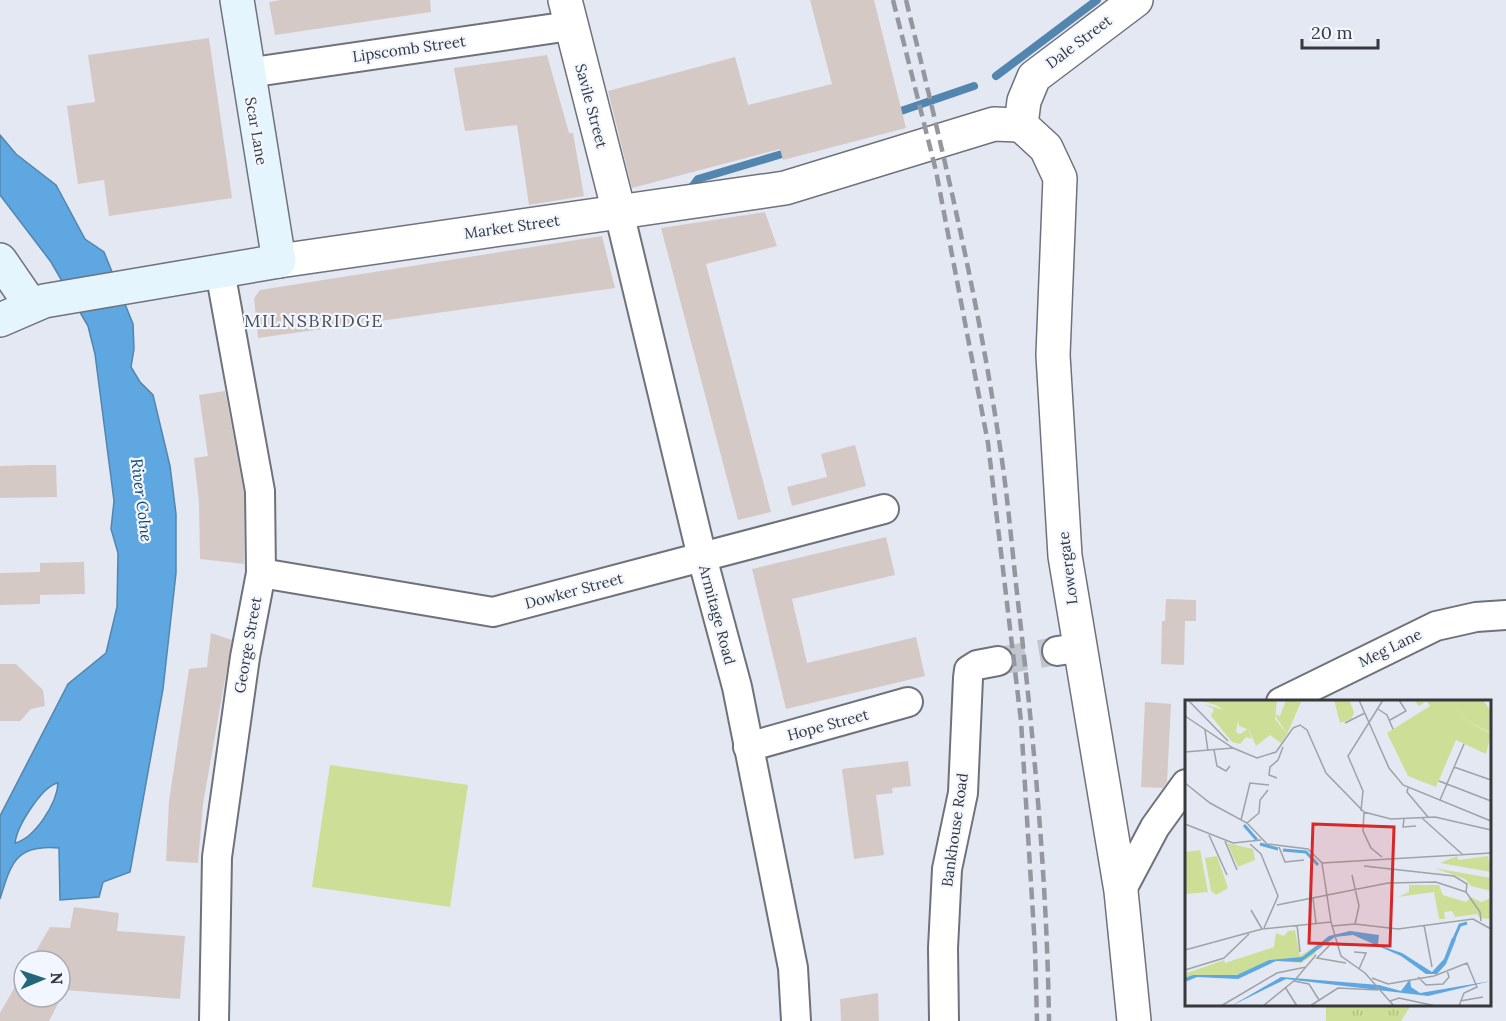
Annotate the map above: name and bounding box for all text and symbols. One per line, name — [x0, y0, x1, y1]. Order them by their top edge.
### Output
street label: Dale Street — [1042, 11, 1116, 73]
scale bar — [1302, 12, 1378, 50]
text: 20 m — [1311, 21, 1353, 44]
street label: Lipscomb Street — [351, 31, 467, 66]
street label: Savile Street — [571, 62, 612, 150]
street label: Scar Lane — [241, 95, 272, 166]
street label: Market Street — [463, 210, 561, 243]
district label: MILNSBRIDGE — [244, 309, 384, 332]
water label: River Colne — [127, 457, 157, 543]
street label: Lowergate — [1054, 530, 1081, 606]
street label: Armitage Road — [695, 562, 740, 667]
street label: Dowker Street — [523, 568, 625, 613]
street label: George Street — [230, 595, 265, 695]
street label: Meg Lane — [1355, 624, 1425, 671]
inset map — [1185, 700, 1491, 1006]
street label: Hope Street — [785, 704, 871, 745]
street label: Bankhouse Road — [937, 772, 972, 888]
north arrow — [12, 949, 72, 1009]
text: N — [47, 972, 67, 985]

